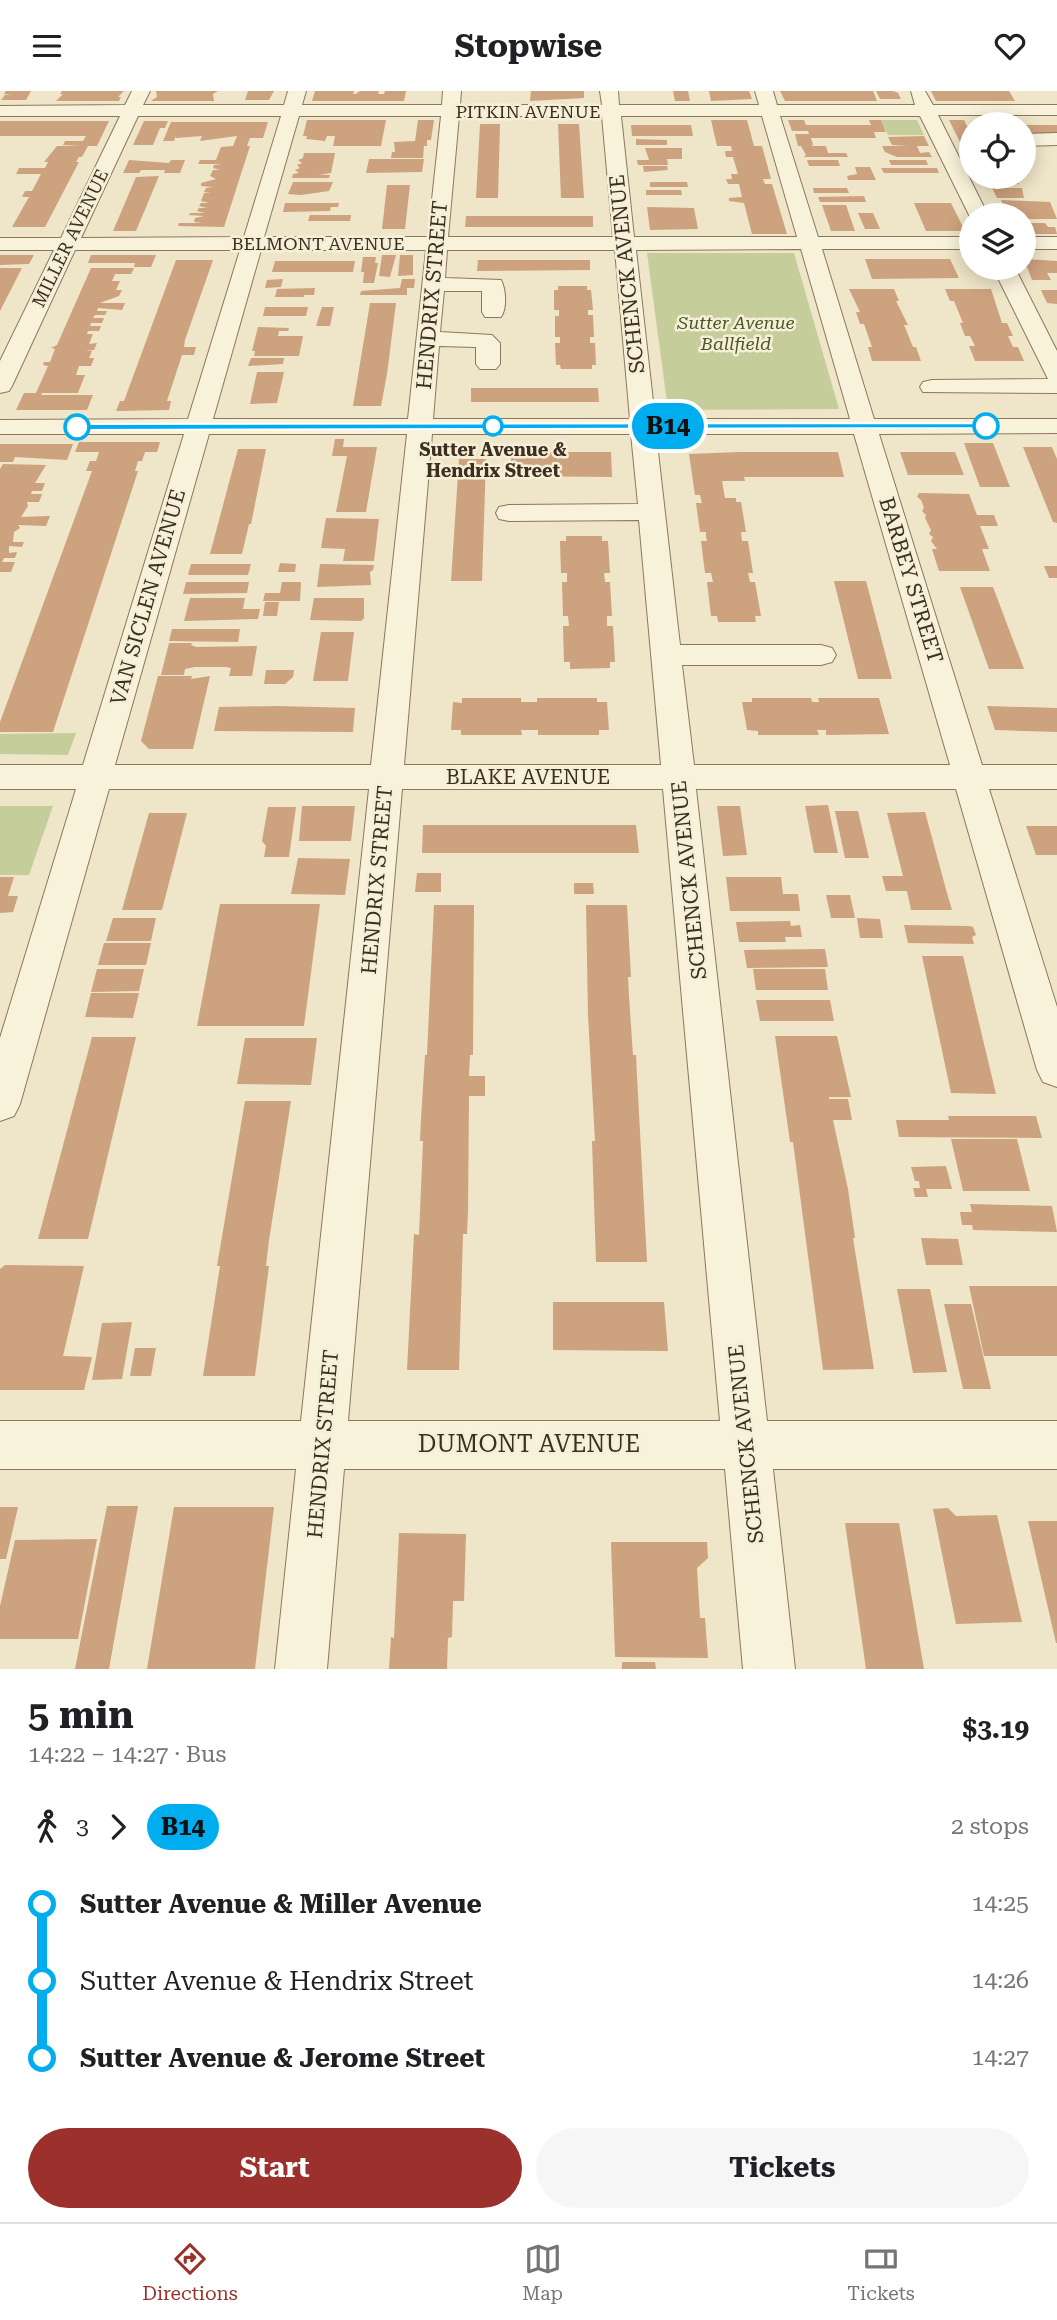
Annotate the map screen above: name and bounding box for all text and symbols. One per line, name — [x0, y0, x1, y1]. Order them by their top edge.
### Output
icon: menu — [28, 27, 66, 65]
text: Stopwise — [455, 27, 602, 65]
icon: heart — [991, 27, 1029, 65]
street label: PITKIN AVENUE — [455, 101, 601, 122]
map controls — [959, 112, 1036, 280]
button: locate — [959, 112, 1036, 189]
street label: MILLER AVENUE — [27, 166, 113, 310]
street label: SCHENCK AVENUE — [605, 173, 649, 375]
street label: HENDRIX STREET — [412, 200, 452, 390]
button: layers — [959, 203, 1036, 280]
street label: BELMONT AVENUE — [231, 233, 405, 254]
park label: Sutter Avenue Ballfield — [676, 312, 795, 354]
line badge: B14 — [628, 403, 708, 449]
text: B14 — [646, 412, 690, 440]
unlabelled marker — [973, 413, 999, 439]
unlabelled marker — [64, 414, 90, 440]
marker: Sutter Avenue & Hendrix Street — [483, 416, 503, 436]
place label: Sutter Avenue & Hendrix Street — [419, 439, 567, 481]
street label: VAN SICLEN AVENUE — [106, 486, 190, 708]
street label: BARBEY STREET — [874, 494, 948, 666]
street label: BLAKE AVENUE — [446, 765, 610, 789]
street label: SCHENCK AVENUE — [667, 779, 711, 981]
street label: HENDRIX STREET — [357, 785, 397, 975]
street label: SCHENCK AVENUE — [724, 1343, 768, 1545]
street label: HENDRIX STREET — [303, 1349, 343, 1539]
street label: DUMONT AVENUE — [418, 1430, 640, 1458]
text: 5 min — [28, 1693, 134, 1737]
text: $3.19 — [963, 1714, 1029, 1744]
text: 14:22 – 14:27 · Bus — [28, 1741, 226, 1768]
icon: walk — [28, 1808, 66, 1846]
icon: forward — [99, 1808, 137, 1846]
text: 3 — [76, 1813, 89, 1840]
text: B14 — [161, 1813, 205, 1841]
text: 2 stops — [951, 1813, 1029, 1840]
text: Sutter Avenue & Miller Avenue — [80, 1889, 482, 1919]
text: 14:25 — [972, 1890, 1029, 1917]
text: Sutter Avenue & Hendrix Street — [80, 1966, 473, 1996]
text: 14:26 — [972, 1967, 1029, 1994]
text: Sutter Avenue & Jerome Street — [80, 2043, 485, 2073]
text: 14:27 — [972, 2044, 1029, 2071]
button: Start — [28, 2128, 522, 2208]
button: Tickets — [536, 2128, 1029, 2208]
tab: Directions — [142, 2240, 238, 2305]
tab: Map — [522, 2240, 563, 2305]
tab: Tickets — [847, 2240, 915, 2305]

